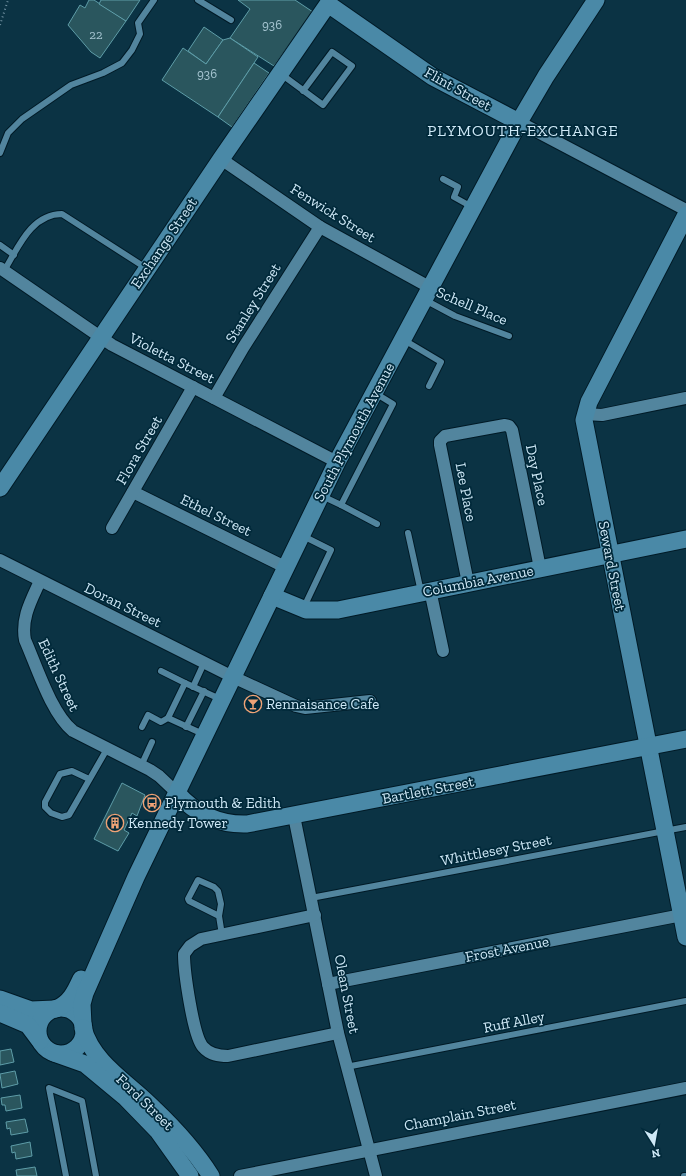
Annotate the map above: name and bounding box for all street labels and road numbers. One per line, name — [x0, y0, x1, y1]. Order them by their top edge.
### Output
street label: Flint Street — [421, 63, 495, 115]
street label: Fenwick Street — [287, 180, 379, 247]
street label: Exchange Street — [127, 194, 201, 292]
street label: Stanley Street — [221, 260, 285, 346]
street label: Schell Place — [434, 283, 510, 329]
street label: Violetta Street — [125, 328, 218, 387]
street label: South Plymouth Avenue — [310, 359, 398, 505]
street label: Flora Street — [112, 412, 166, 488]
street label: Day Place — [522, 443, 552, 507]
street label: Lee Place — [451, 461, 481, 523]
street label: Ethel Street — [178, 490, 255, 540]
street label: Seward Street — [594, 520, 630, 613]
street label: Columbia Avenue — [421, 561, 535, 601]
street label: Doran Street — [82, 579, 165, 632]
street label: Edith Street — [34, 636, 84, 715]
street label: Bartlett Street — [380, 772, 476, 808]
street label: Whittlesey Street — [439, 830, 553, 870]
street label: Frost Avenue — [464, 932, 550, 966]
street label: Olean Street — [330, 953, 364, 1036]
street label: Ruff Alley — [482, 1007, 546, 1037]
street label: Ford Street — [112, 1070, 178, 1134]
street label: Champlain Street — [403, 1095, 518, 1135]

